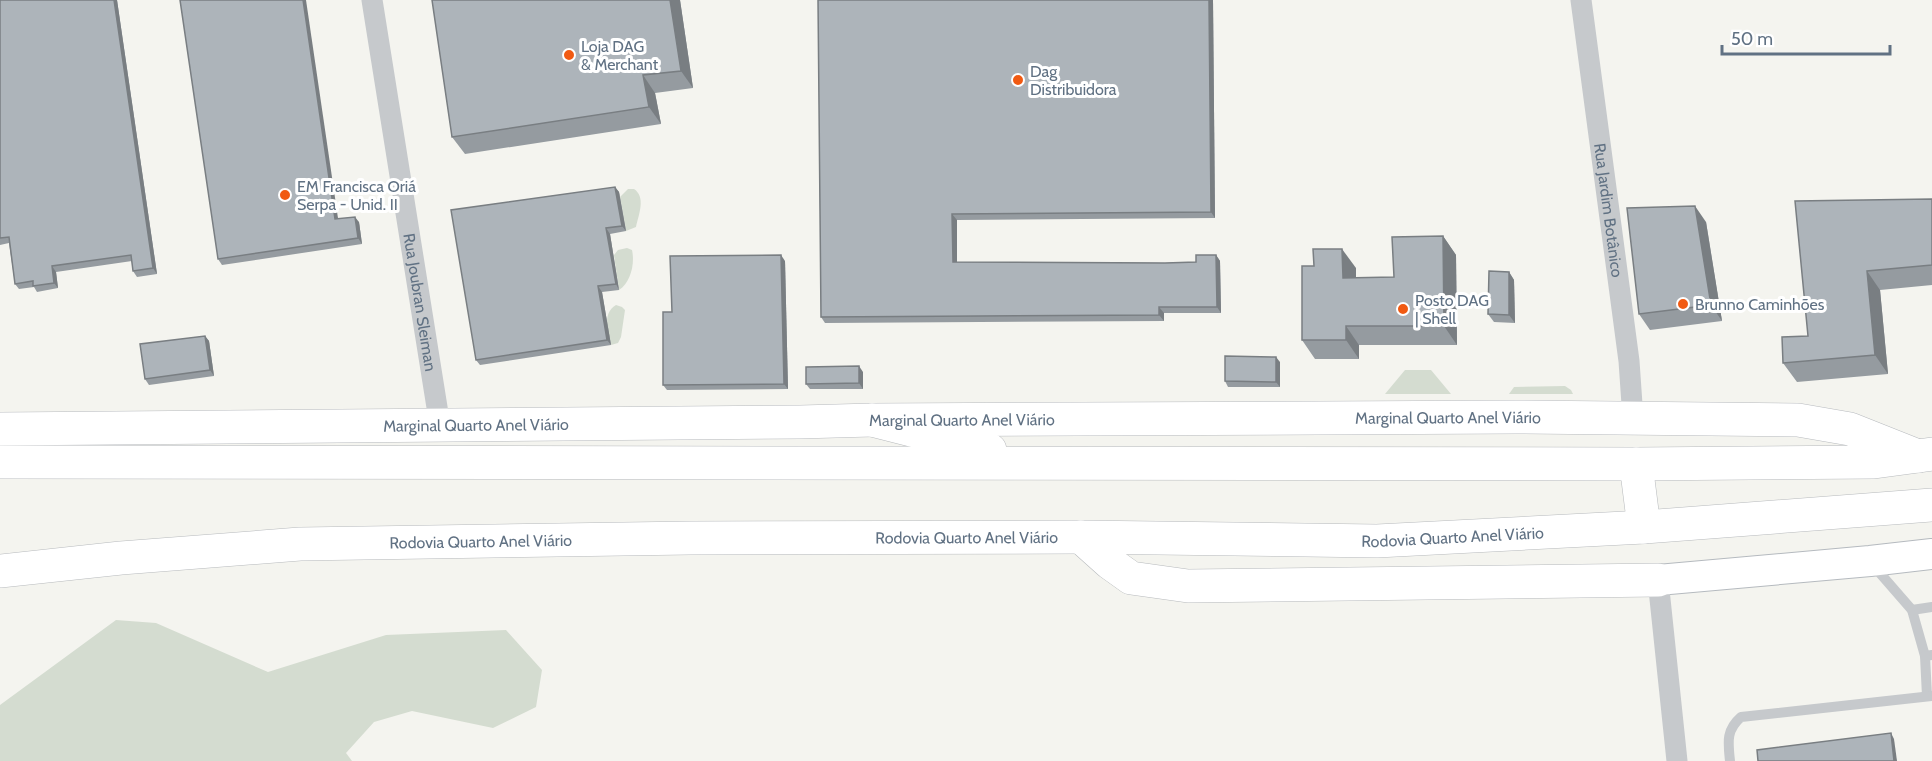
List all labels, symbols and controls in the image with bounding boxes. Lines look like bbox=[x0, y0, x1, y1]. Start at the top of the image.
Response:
scale bar bbox=[1722, 18, 1890, 56]
text: 50 m bbox=[1731, 28, 1773, 50]
place label: Loja DAG & Merchant bbox=[581, 37, 659, 74]
marker: Loja DAG & Merchant bbox=[562, 48, 576, 62]
place label: Dag Distribuidora bbox=[1030, 62, 1117, 99]
marker: Dag Distribuidora bbox=[1011, 73, 1025, 87]
street label: Rua Jardim Botânico bbox=[1591, 142, 1627, 279]
place label: EM Francisca Oriá Serpa - Unid. II bbox=[297, 177, 416, 214]
marker: EM Francisca Oriá Serpa - Unid. II bbox=[278, 188, 292, 202]
street label: Rua Joubran Sleiman bbox=[400, 232, 441, 373]
place label: Posto DAG | Shell bbox=[1415, 291, 1489, 328]
place label: Brunno Caminhões bbox=[1695, 295, 1825, 314]
marker: Brunno Caminhões bbox=[1676, 297, 1690, 311]
marker: Posto DAG | Shell bbox=[1396, 302, 1410, 316]
street label: Marginal Quarto Anel Viário bbox=[1355, 407, 1541, 427]
street label: Marginal Quarto Anel Viário bbox=[869, 410, 1055, 430]
street label: Marginal Quarto Anel Viário bbox=[383, 415, 569, 435]
street label: Rodovia Quarto Anel Viário bbox=[1361, 523, 1544, 551]
street label: Rodovia Quarto Anel Viário bbox=[875, 528, 1058, 547]
street label: Rodovia Quarto Anel Viário bbox=[389, 530, 572, 552]

